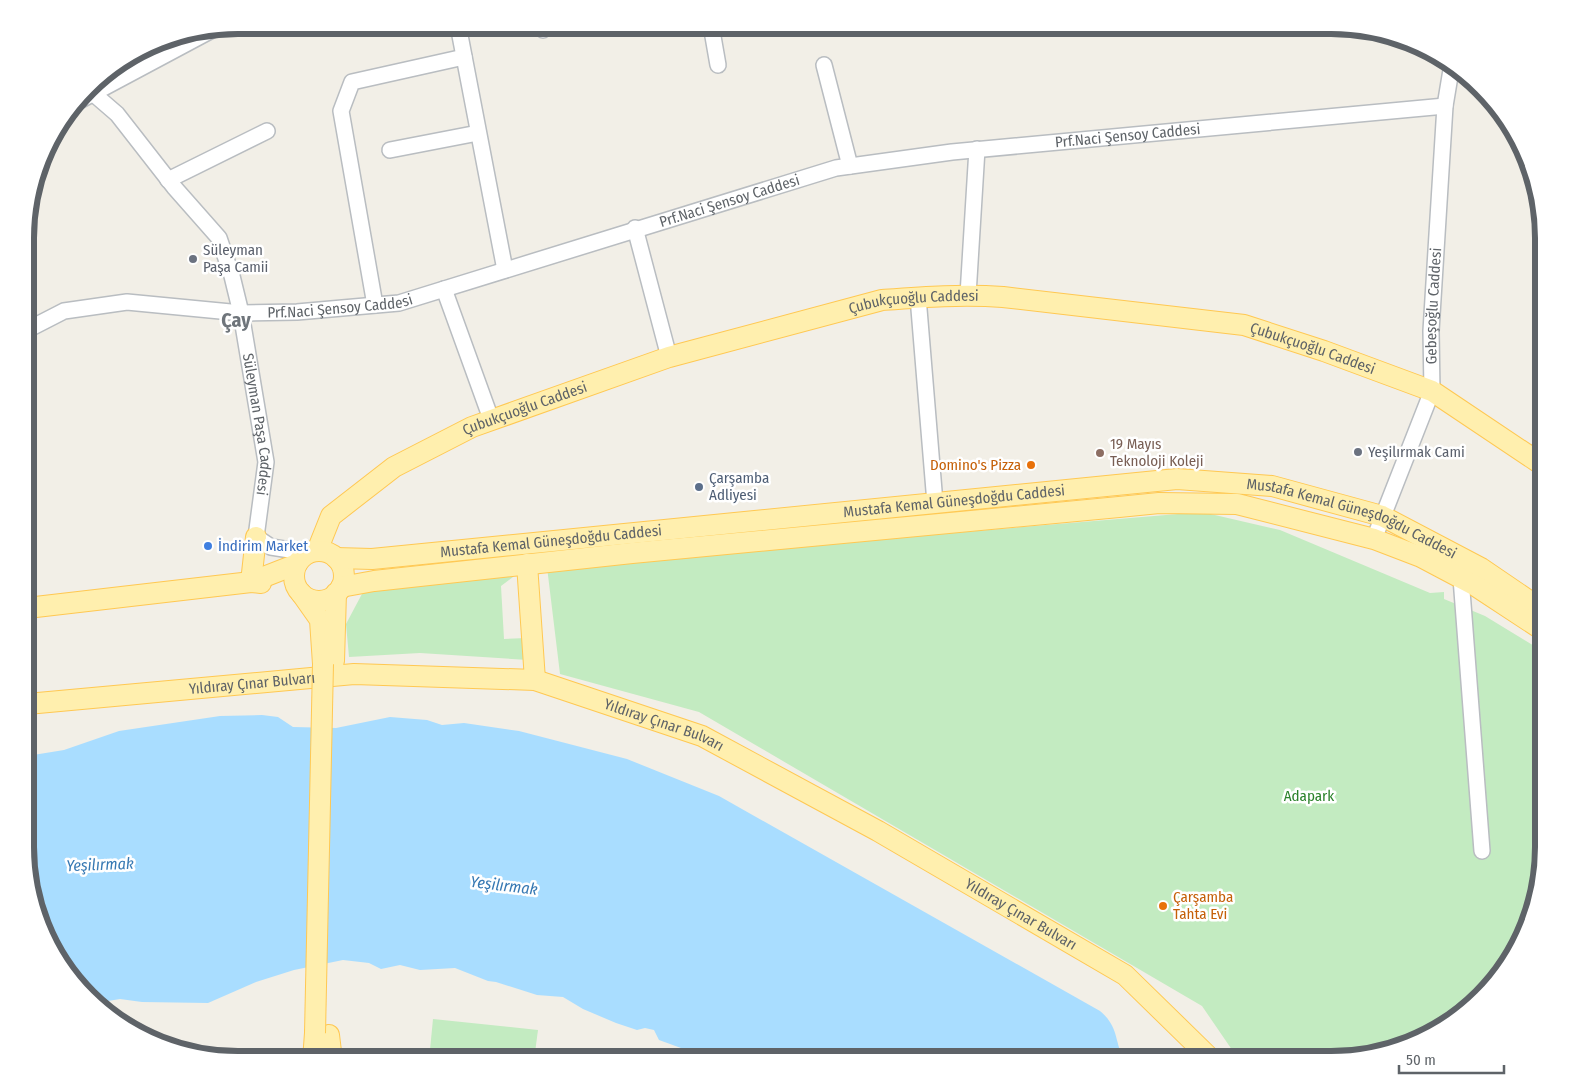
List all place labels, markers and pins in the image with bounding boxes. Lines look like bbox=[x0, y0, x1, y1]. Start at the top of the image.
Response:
place label: Süleyman Paşa Camii bbox=[203, 241, 268, 276]
marker: Süleyman Paşa Camii bbox=[187, 253, 199, 265]
place label: 19 Mayıs Teknoloji Koleji bbox=[1110, 435, 1204, 470]
place label: Yeşilırmak Cami bbox=[1368, 443, 1465, 461]
marker: Yeşilırmak Cami bbox=[1352, 446, 1364, 458]
marker: 19 Mayıs Teknoloji Koleji bbox=[1094, 447, 1106, 459]
place label: Domino's Pizza bbox=[930, 456, 1021, 474]
marker: Domino's Pizza bbox=[1025, 459, 1037, 471]
place label: Çarşamba Adliyesi bbox=[709, 469, 769, 504]
marker: Çarşamba Adliyesi bbox=[693, 481, 705, 493]
place label: İndirim Market bbox=[218, 537, 308, 555]
marker: İndirim Market bbox=[202, 540, 214, 552]
place label: Çarşamba Tahta Evi bbox=[1173, 888, 1233, 923]
marker: Çarşamba Tahta Evi bbox=[1157, 900, 1169, 912]

